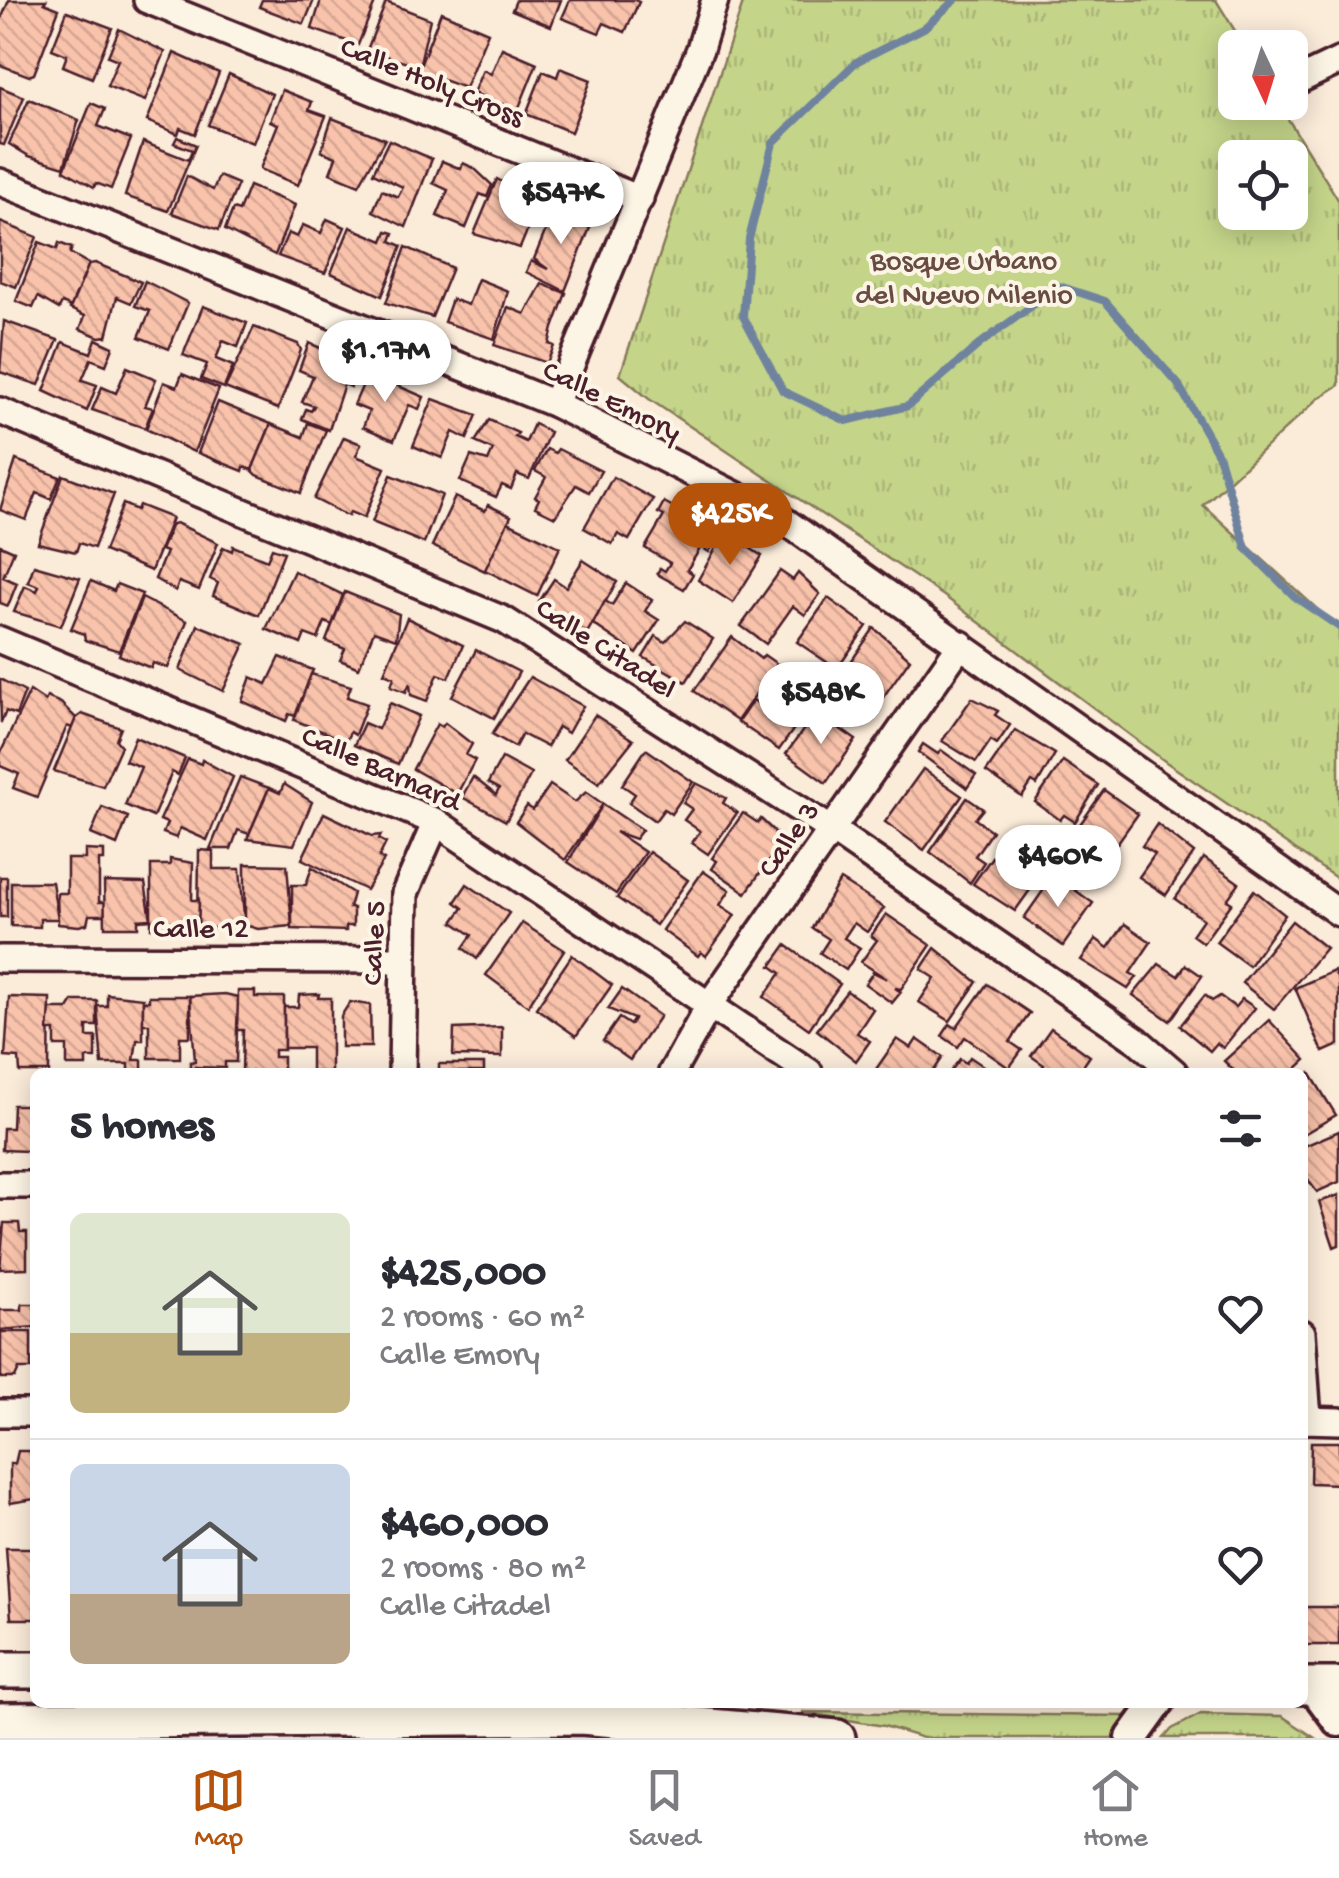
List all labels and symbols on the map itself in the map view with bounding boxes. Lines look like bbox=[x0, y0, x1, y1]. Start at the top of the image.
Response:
north arrow bbox=[1218, 30, 1308, 120]
street label: Calle Holy Cross bbox=[335, 32, 529, 137]
pin: $547K bbox=[491, 162, 631, 247]
park label: Bosque Urbano del Nuevo Milenio bbox=[855, 246, 1073, 315]
pin: $1.17M bbox=[304, 320, 466, 405]
street label: Calle Emory bbox=[536, 355, 686, 452]
pin: $425K bbox=[660, 483, 800, 568]
street label: Calle Citadel bbox=[528, 593, 681, 709]
pin: $548K bbox=[751, 662, 891, 747]
street label: Calle Barnard bbox=[295, 720, 467, 823]
street label: Calle 3 bbox=[752, 796, 829, 885]
pin: $460K bbox=[988, 825, 1128, 910]
street label: Calle 5 bbox=[358, 900, 395, 986]
street label: Calle 12 bbox=[153, 914, 249, 949]

